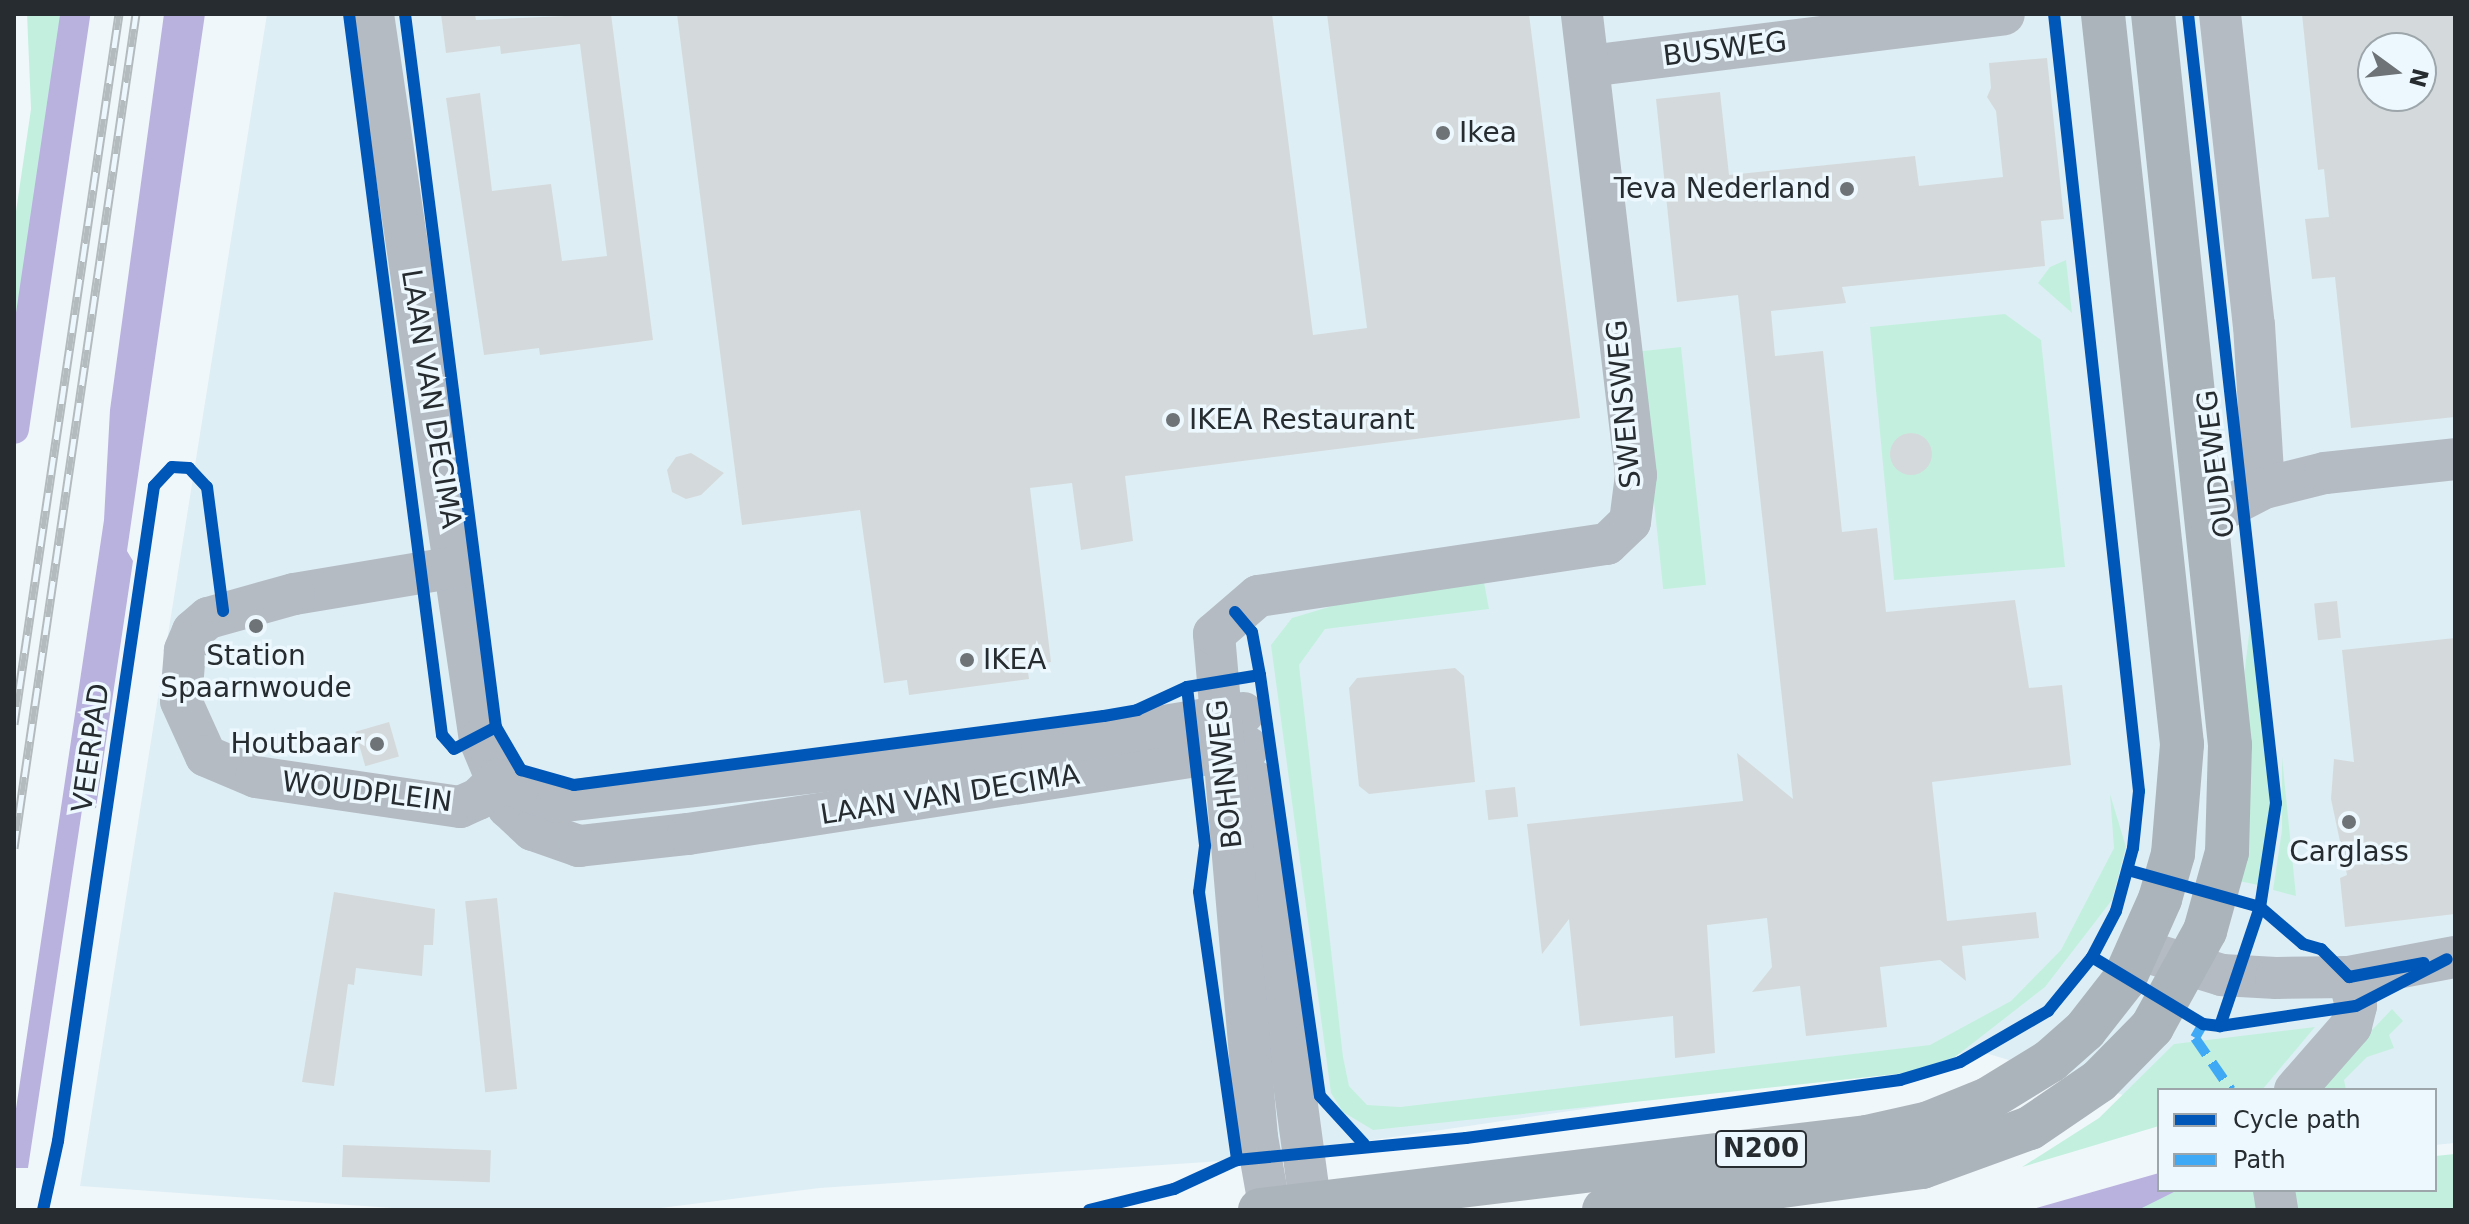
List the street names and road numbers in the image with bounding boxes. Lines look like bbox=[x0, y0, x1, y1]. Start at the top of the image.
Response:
street label: BUSWEG bbox=[1661, 25, 1789, 73]
street label: LAAN VAN DECIMA bbox=[394, 267, 468, 531]
street label: SWENSWEG bbox=[1600, 318, 1648, 490]
street label: OUDEWEG bbox=[2190, 388, 2242, 540]
street label: VEERPAD bbox=[65, 681, 117, 815]
street label: BOHNWEG bbox=[1200, 698, 1250, 850]
street label: LAAN VAN DECIMA bbox=[818, 758, 1082, 832]
street label: WOUDPLEIN bbox=[280, 765, 454, 819]
road number: N200 bbox=[1713, 1127, 1809, 1171]

